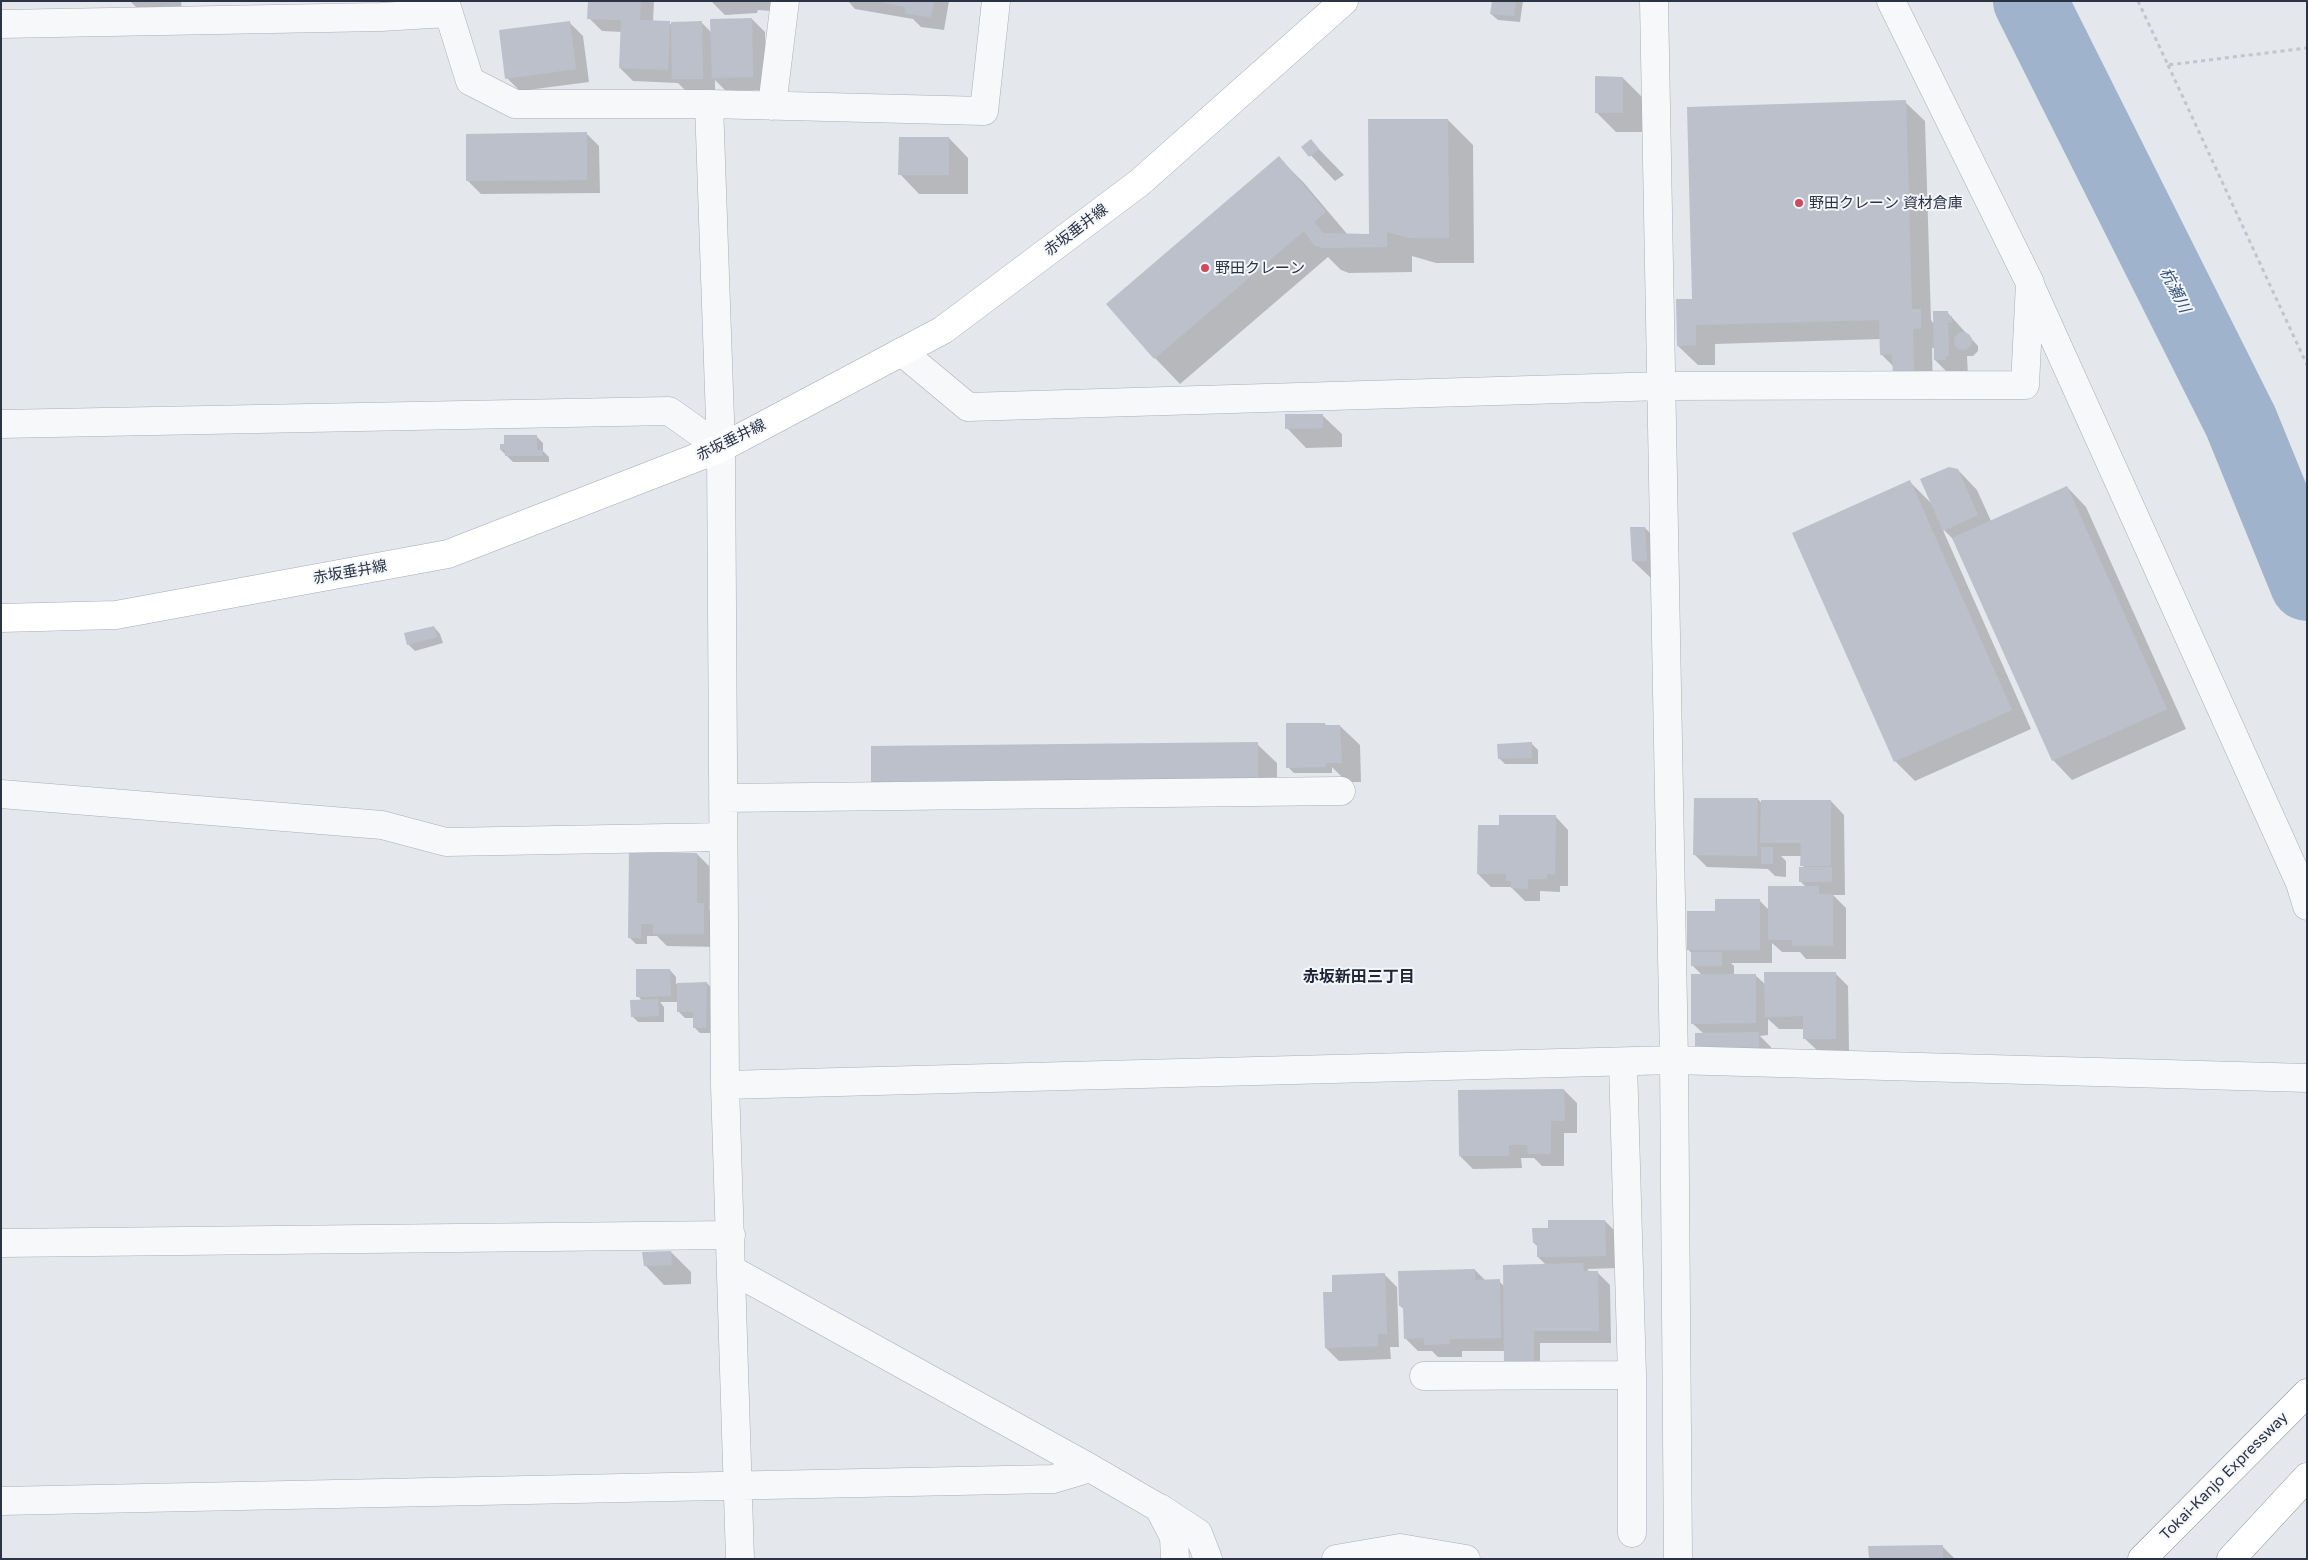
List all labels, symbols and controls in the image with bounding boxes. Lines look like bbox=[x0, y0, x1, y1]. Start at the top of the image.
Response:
place label: 野田クレーン 資材倉庫 bbox=[1809, 194, 1963, 212]
marker: 野田クレーン 資材倉庫 bbox=[1793, 197, 1805, 209]
street label: 赤坂垂井線 bbox=[1041, 200, 1111, 260]
place label: 野田クレーン bbox=[1215, 259, 1305, 277]
marker: 野田クレーン bbox=[1199, 262, 1211, 274]
water label: 杭瀬川 bbox=[2156, 264, 2194, 316]
street label: 赤坂垂井線 bbox=[693, 415, 769, 465]
street label: 赤坂垂井線 bbox=[312, 557, 388, 587]
district label: 赤坂新田三丁目 bbox=[1303, 967, 1415, 987]
street label: Tokai-Kanjo Expressway bbox=[2156, 1408, 2292, 1544]

